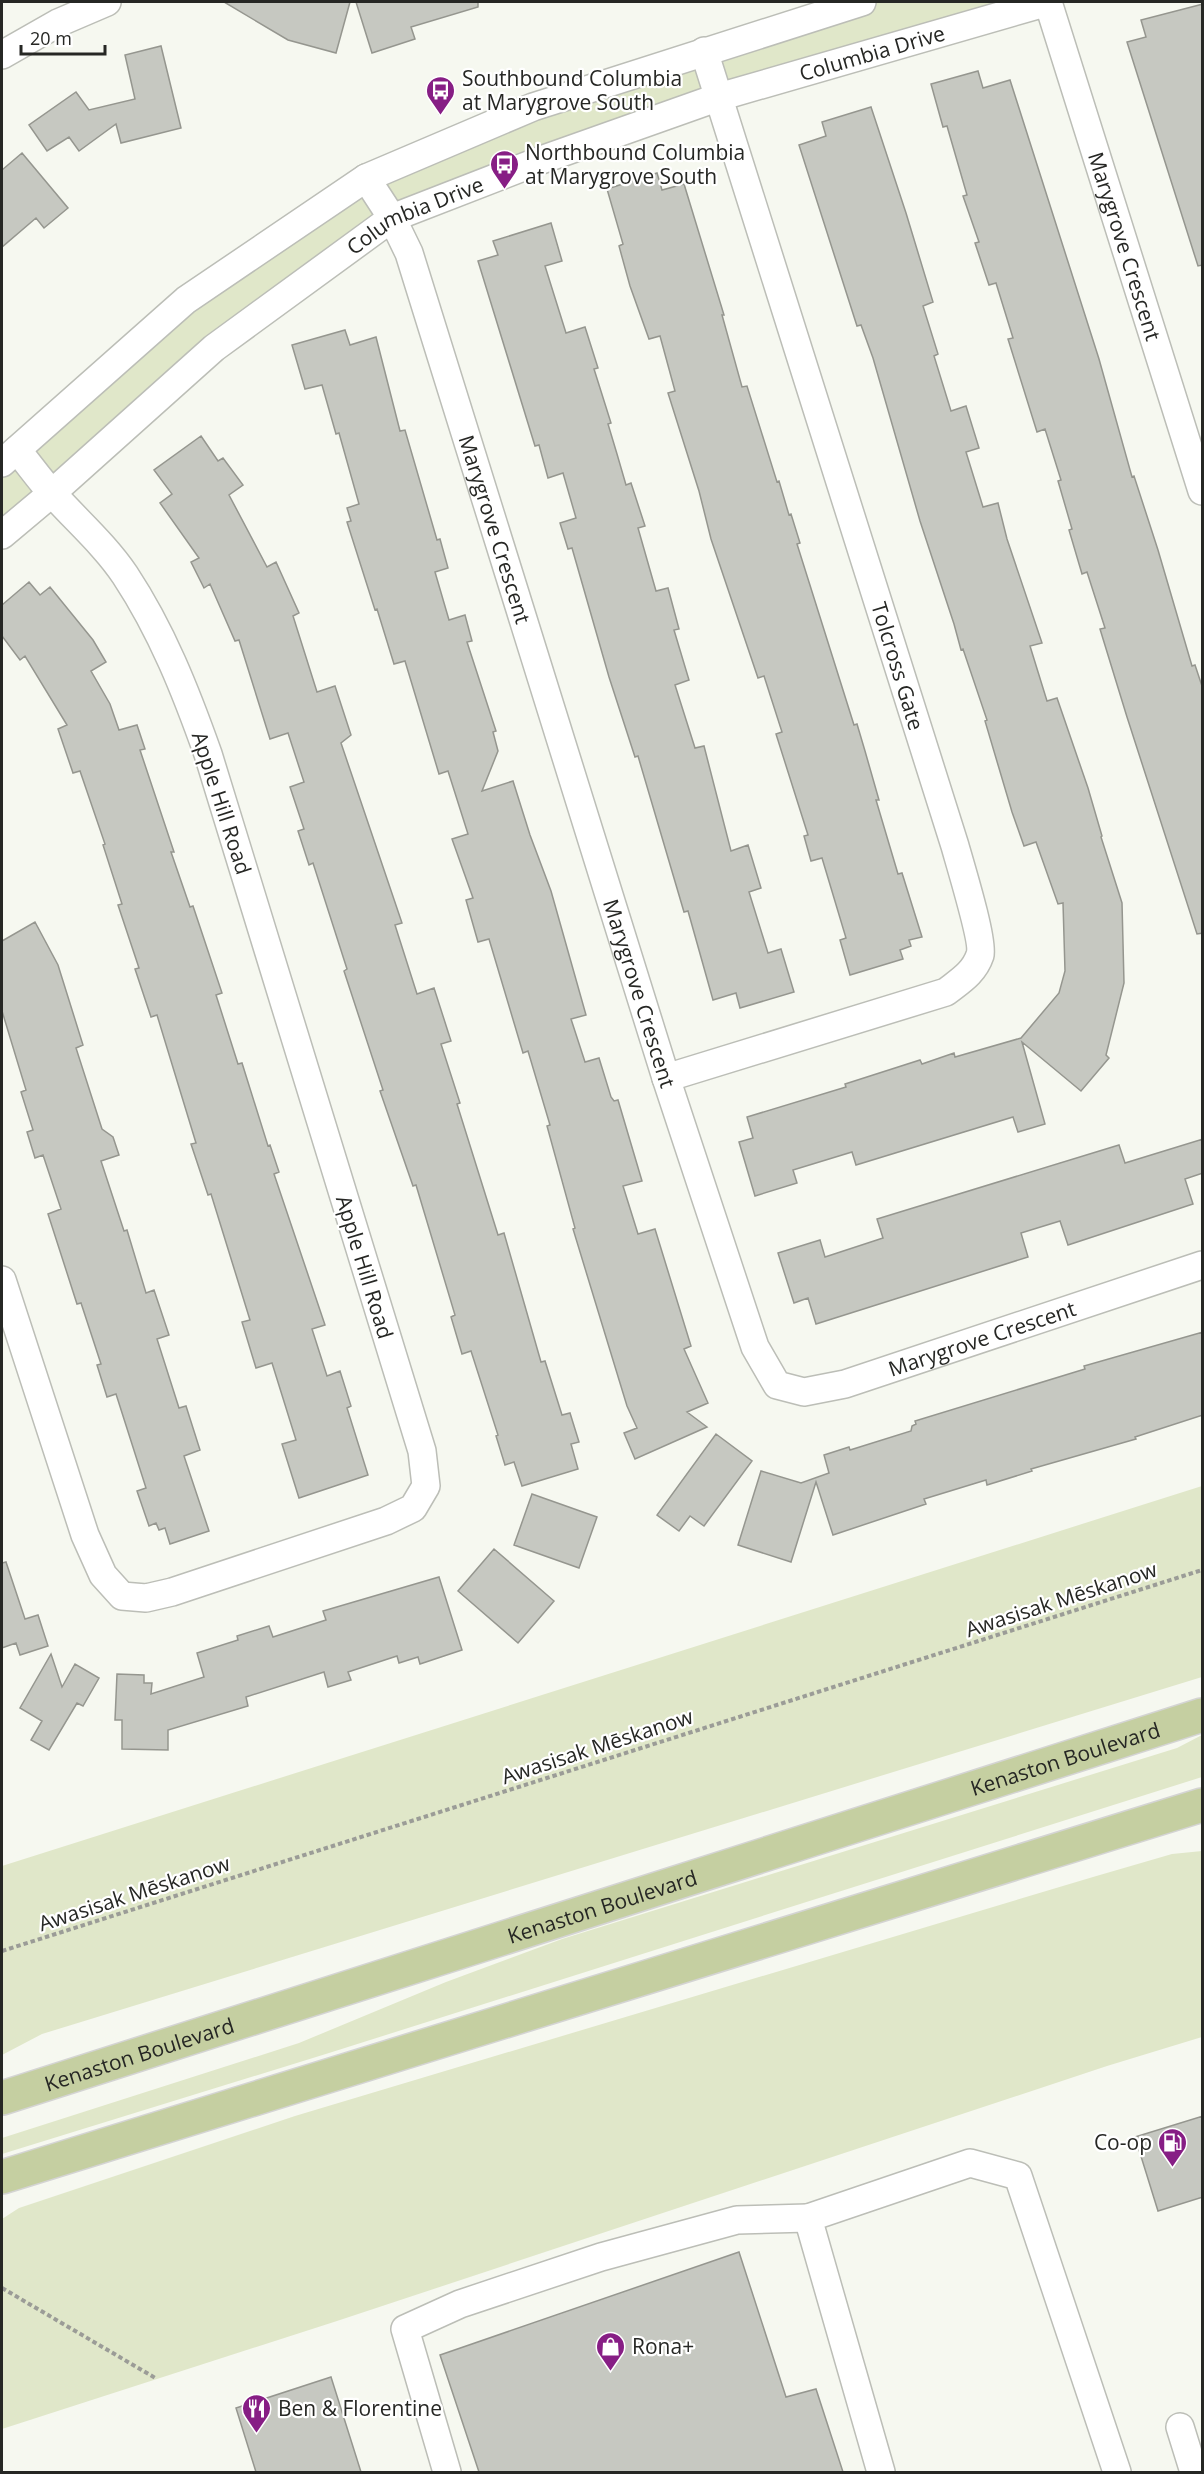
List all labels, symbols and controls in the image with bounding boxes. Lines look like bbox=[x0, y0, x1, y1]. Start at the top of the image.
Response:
scale bar bbox=[21, 18, 105, 56]
street label: Columbia Drive bbox=[796, 19, 948, 87]
text: 20 m bbox=[30, 26, 72, 50]
place label: Southbound Columbia at Marygrove South bbox=[462, 64, 682, 116]
bus stop icon: Southbound Columbia at Marygrove South bbox=[425, 74, 457, 116]
place label: Northbound Columbia at Marygrove South bbox=[525, 138, 745, 190]
bus stop icon: Northbound Columbia at Marygrove South bbox=[488, 148, 520, 190]
street label: Marygrove Crescent bbox=[1082, 149, 1168, 344]
street label: Columbia Drive bbox=[341, 170, 488, 261]
street label: Marygrove Crescent bbox=[453, 432, 538, 627]
street label: Tolcross Gate bbox=[865, 599, 931, 733]
street label: Apple Hill Road bbox=[186, 728, 258, 878]
street label: Marygrove Crescent bbox=[597, 896, 682, 1091]
street label: Apple Hill Road bbox=[330, 1192, 400, 1342]
street label: Marygrove Crescent bbox=[885, 1294, 1079, 1383]
street label: Awasisak Mēskanow bbox=[962, 1555, 1161, 1643]
street label: Awasisak Mēskanow bbox=[498, 1702, 697, 1790]
street label: Kenaston Boulevard bbox=[967, 1715, 1164, 1802]
street label: Awasisak Mēskanow bbox=[35, 1849, 234, 1937]
street label: Kenaston Boulevard bbox=[504, 1863, 701, 1950]
street label: Kenaston Boulevard bbox=[41, 2011, 238, 2098]
fuel station icon: Co-op bbox=[1157, 2126, 1189, 2168]
place label: Co-op bbox=[1094, 2128, 1152, 2156]
shop icon: Rona+ bbox=[595, 2330, 627, 2372]
place label: Rona+ bbox=[632, 2332, 694, 2360]
restaurant icon: Ben & Florentine bbox=[241, 2392, 273, 2434]
place label: Ben & Florentine bbox=[278, 2394, 442, 2422]

